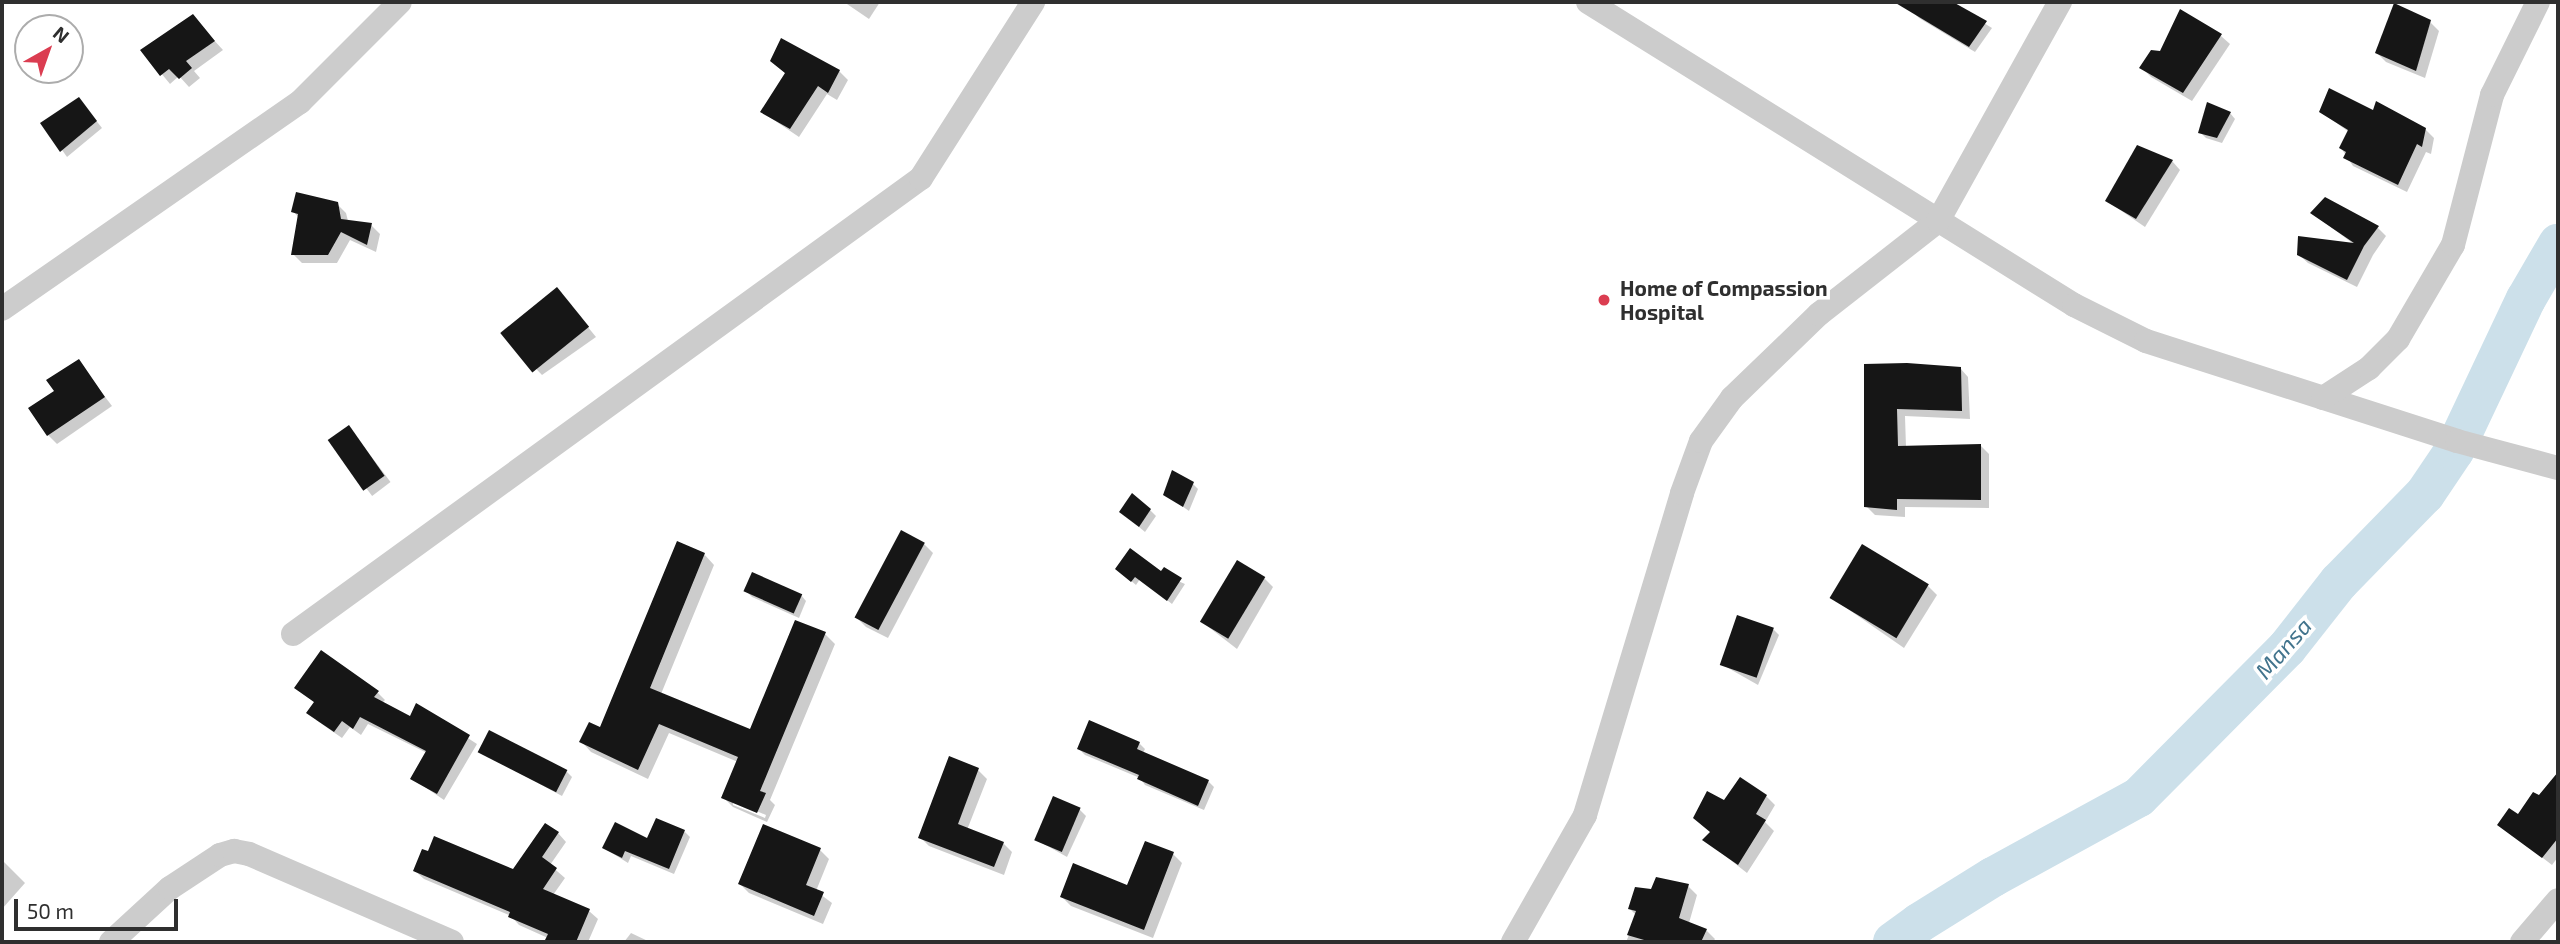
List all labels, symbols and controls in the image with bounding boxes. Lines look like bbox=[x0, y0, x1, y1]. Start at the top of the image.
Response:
north arrow bbox=[14, 14, 84, 84]
text: N bbox=[49, 21, 74, 47]
place label: Home of Compassion Hospital bbox=[1620, 275, 1828, 325]
marker: Home of Compassion Hospital bbox=[1594, 290, 1614, 310]
water label: Mansa bbox=[2249, 612, 2317, 684]
scale bar bbox=[18, 884, 182, 928]
text: 50 m bbox=[27, 898, 74, 923]

